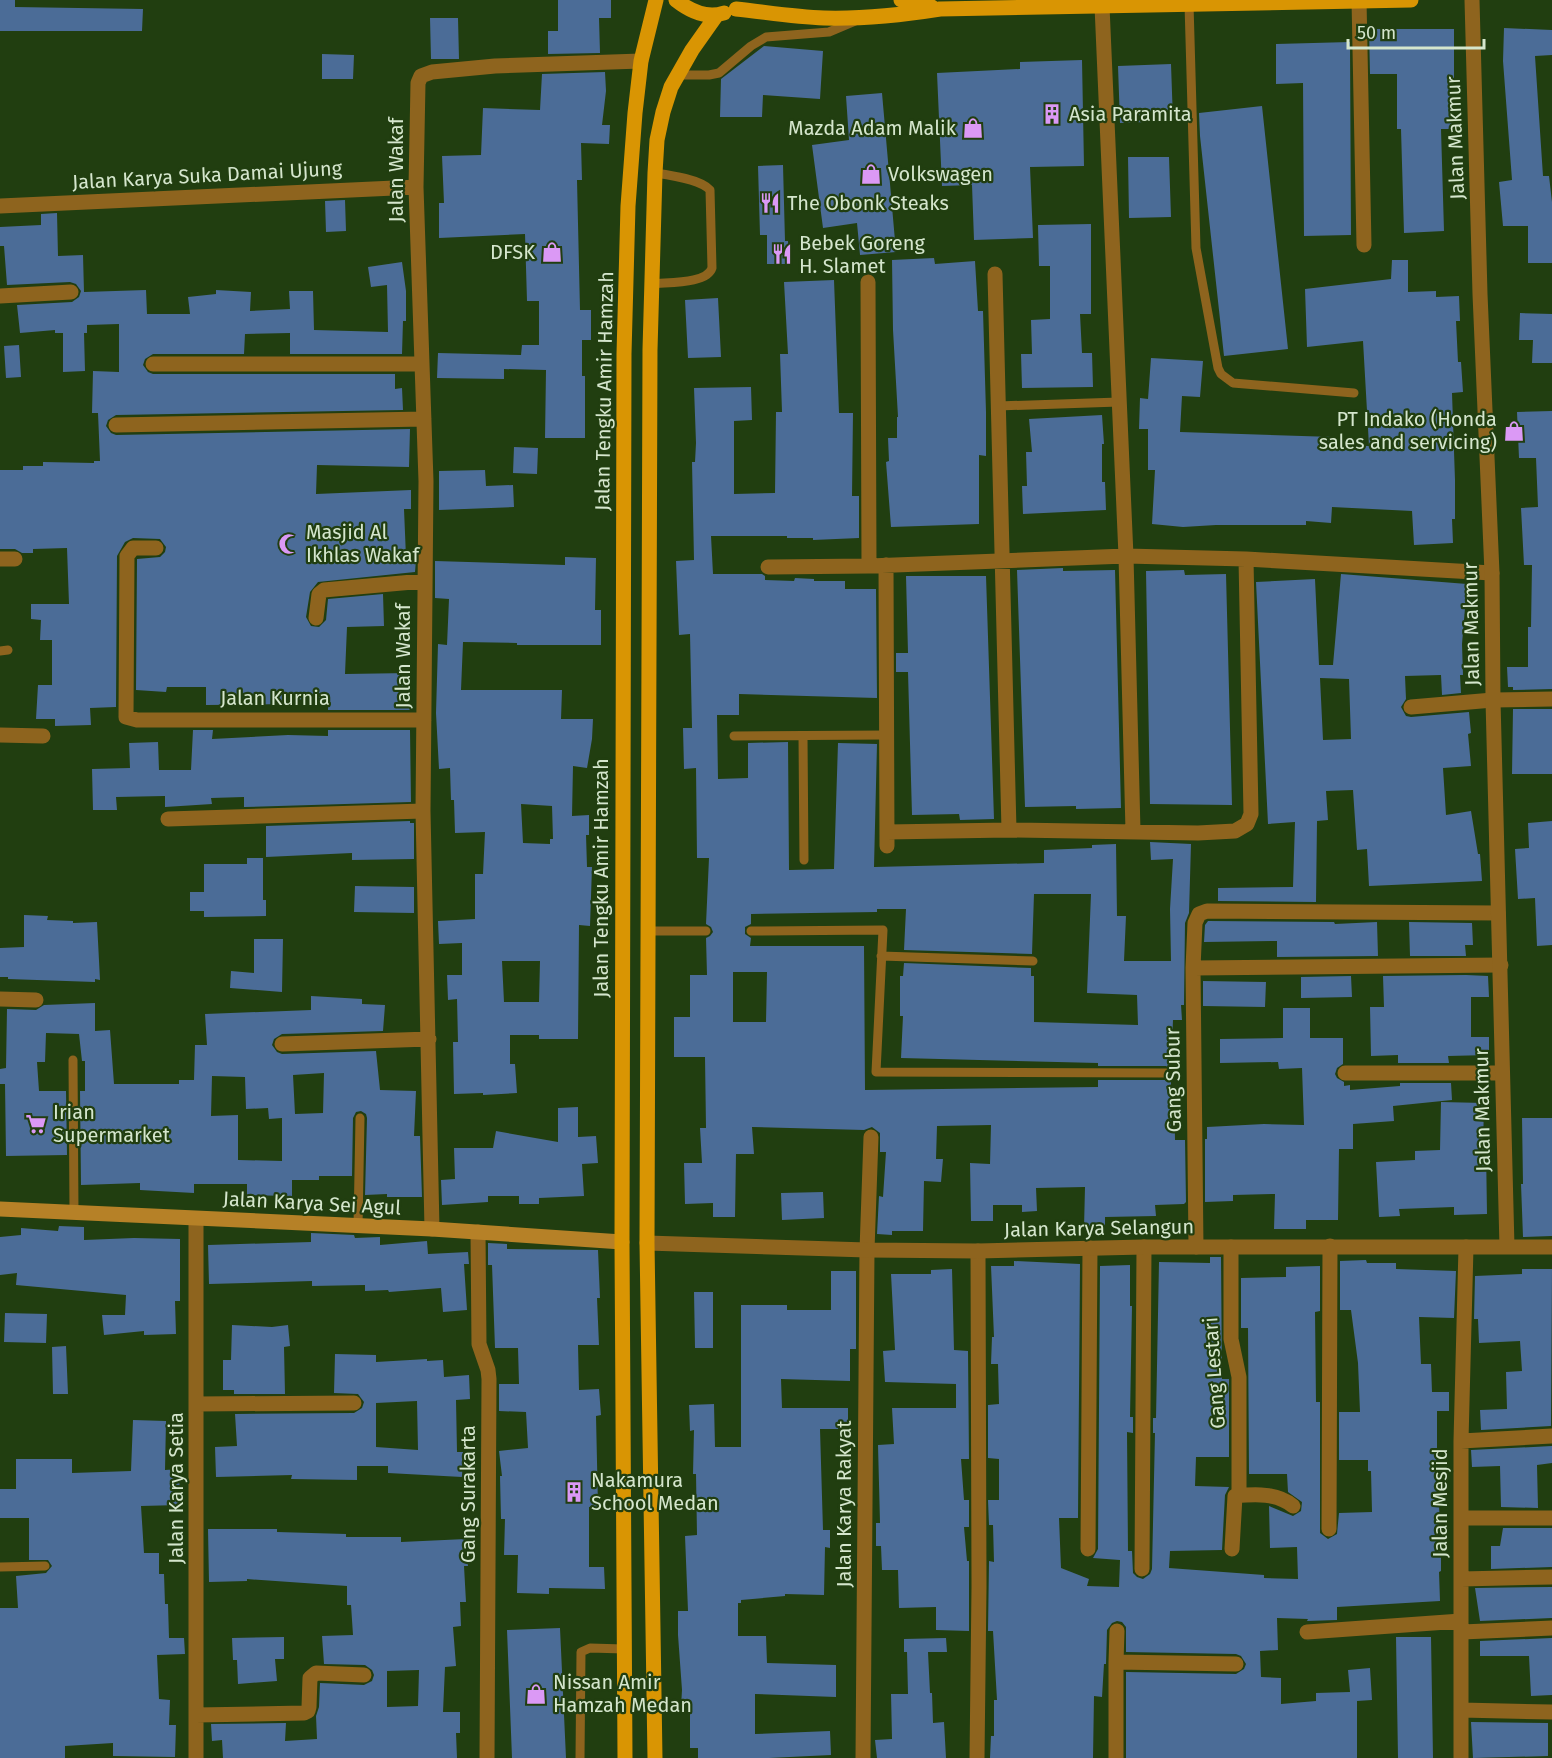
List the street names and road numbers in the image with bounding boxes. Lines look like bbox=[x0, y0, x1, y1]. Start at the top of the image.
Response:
street label: Jalan Makmur bbox=[1441, 76, 1469, 200]
street label: Jalan Wakaf bbox=[384, 116, 408, 222]
street label: Jalan Karya Suka Damai Ujung bbox=[71, 156, 343, 194]
street label: Jalan Tengku Amir Hamzah bbox=[590, 271, 618, 511]
street label: Jalan Makmur bbox=[1458, 562, 1484, 686]
street label: Jalan Wakaf bbox=[391, 602, 415, 708]
street label: Jalan Kurnia bbox=[220, 686, 330, 710]
street label: Jalan Tengku Amir Hamzah bbox=[589, 758, 613, 998]
street label: Gang Subur bbox=[1160, 1027, 1186, 1133]
street label: Jalan Makmur bbox=[1469, 1048, 1495, 1172]
street label: Jalan Karya Sei Agul bbox=[222, 1186, 402, 1220]
street label: Jalan Karya Selangun bbox=[1004, 1214, 1194, 1242]
street label: Gang Lestari bbox=[1198, 1316, 1230, 1430]
street label: Jalan Karya Setia bbox=[164, 1412, 188, 1564]
street label: Jalan Karya Rakyat bbox=[832, 1420, 856, 1588]
street label: Gang Surakarta bbox=[456, 1425, 480, 1563]
street label: Jalan Mesjid bbox=[1428, 1448, 1452, 1558]

